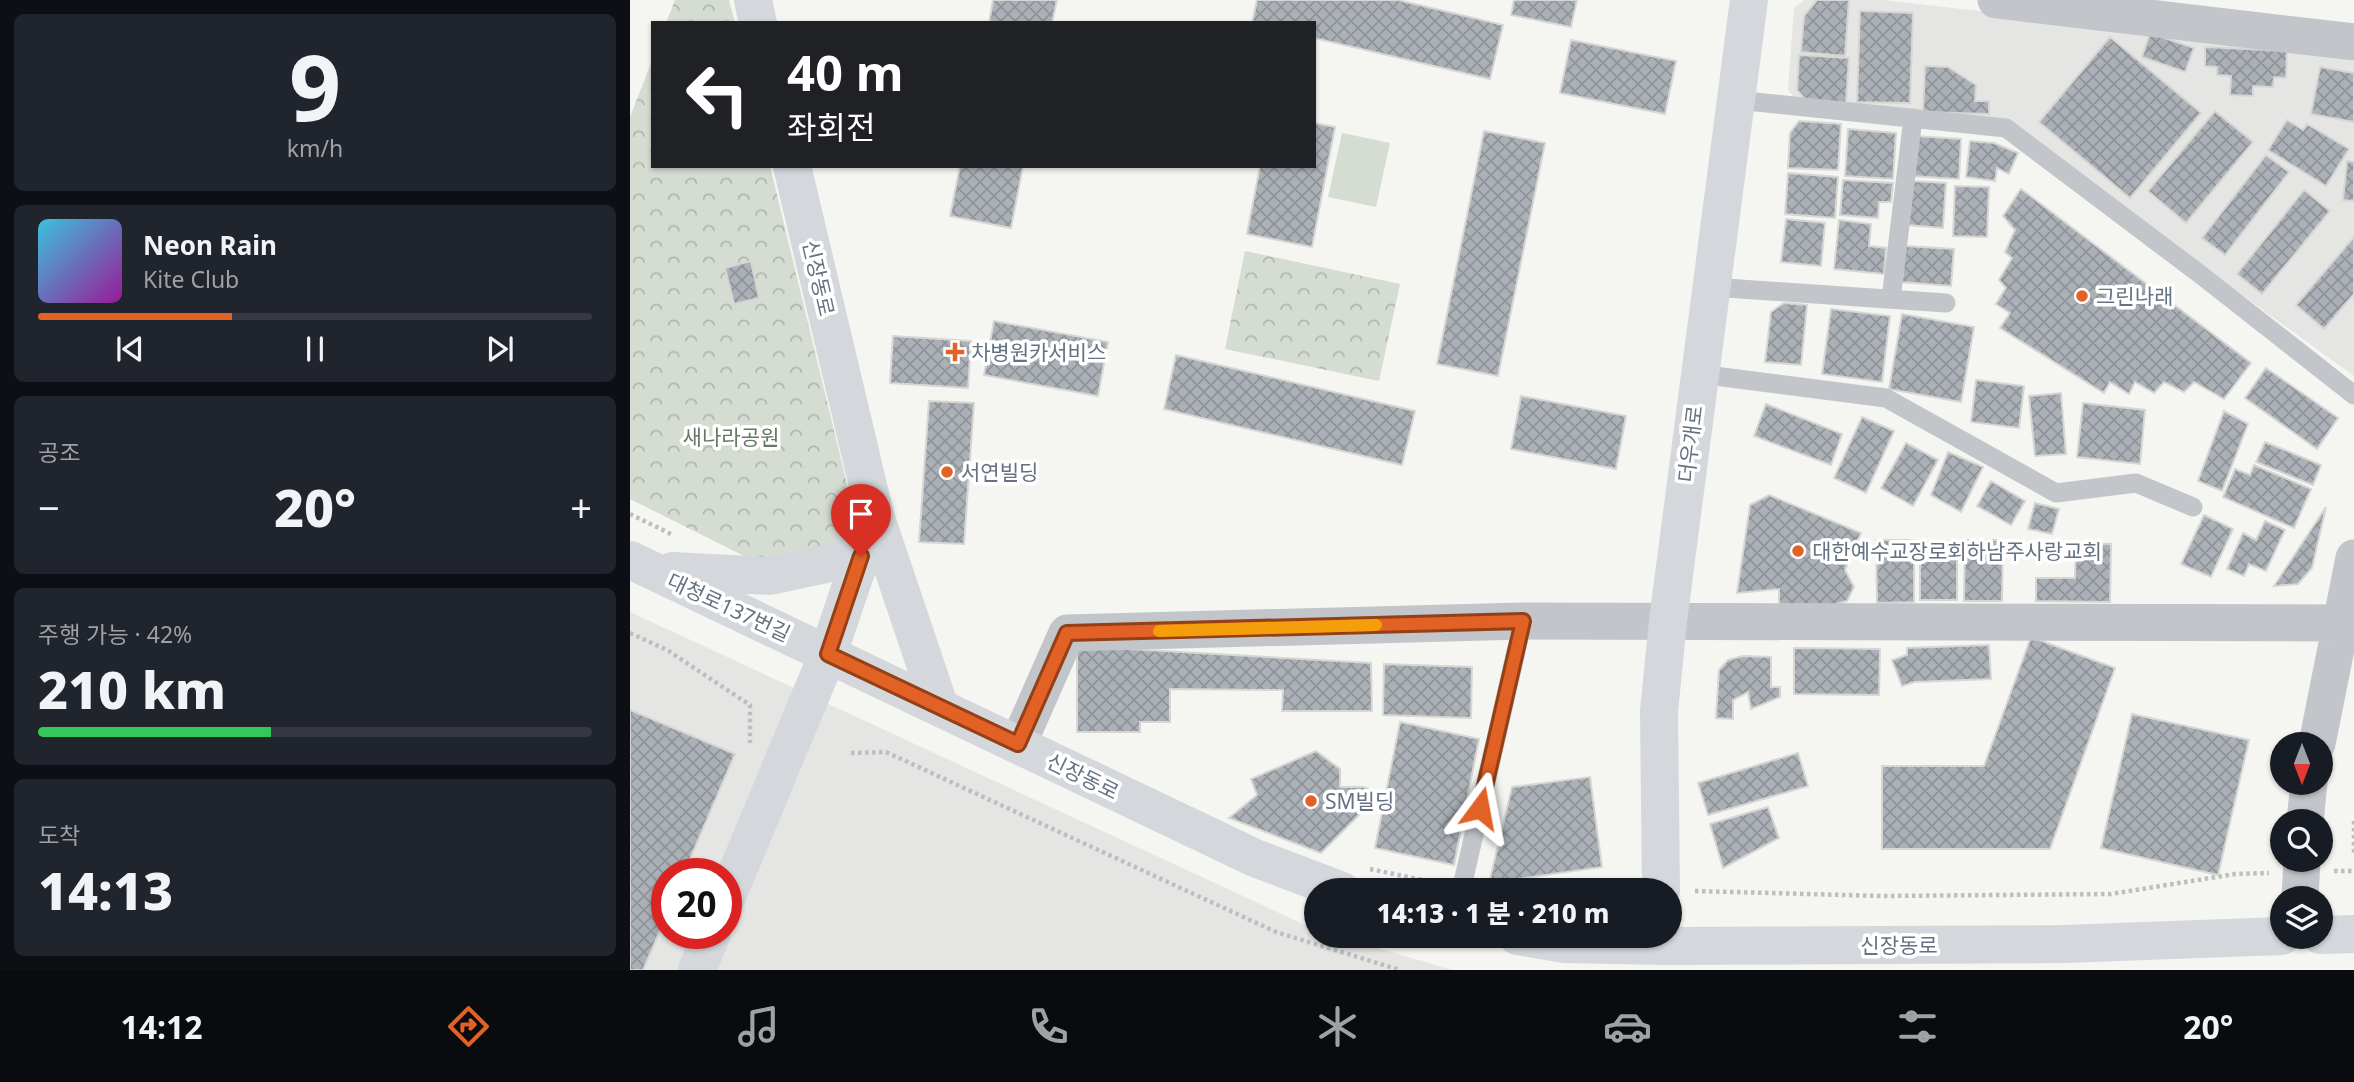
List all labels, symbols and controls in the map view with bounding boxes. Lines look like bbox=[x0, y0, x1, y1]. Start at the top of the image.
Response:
text: 9 bbox=[289, 24, 341, 148]
text: 40 m bbox=[787, 39, 904, 105]
icon: left bbox=[672, 49, 763, 140]
text: 좌회전 bbox=[787, 105, 875, 148]
text: km/h bbox=[287, 132, 343, 164]
text: Neon Rain bbox=[143, 227, 277, 263]
street label: 신장동로 bbox=[797, 237, 841, 319]
text: Kite Club bbox=[143, 263, 239, 295]
place label: 그린나래 bbox=[2096, 282, 2173, 310]
marker: 그린나래 bbox=[2074, 288, 2090, 304]
icon: previous bbox=[111, 330, 149, 368]
icon: pause bbox=[296, 330, 334, 368]
icon: next bbox=[481, 330, 519, 368]
place label: 차병원카서비스 bbox=[971, 338, 1106, 366]
marker: 차병원카서비스 bbox=[945, 342, 965, 362]
street label: 더우개로 bbox=[1671, 404, 1709, 484]
park label: 새나라공원 bbox=[683, 423, 779, 451]
text: 공조 bbox=[38, 436, 80, 468]
place label: 서연빌딩 bbox=[961, 458, 1038, 486]
marker: 서연빌딩 bbox=[939, 464, 955, 480]
text: 20° bbox=[274, 471, 356, 542]
text: − bbox=[38, 481, 60, 533]
text: + bbox=[570, 481, 592, 533]
pin bbox=[831, 484, 891, 556]
icon: arrive bbox=[842, 495, 880, 533]
place label: 대한예수교장로회하남주사랑교회 bbox=[1812, 537, 2102, 565]
marker: 대한예수교장로회하남주사랑교회 bbox=[1790, 543, 1806, 559]
street label: 대청로137번길 bbox=[663, 566, 795, 648]
text: 주행 가능 · 42% bbox=[38, 618, 192, 650]
text: 210 km bbox=[38, 653, 226, 724]
north arrow bbox=[2270, 732, 2333, 794]
map controls bbox=[2270, 732, 2333, 949]
street label: 신장동로 bbox=[1042, 746, 1124, 806]
position arrow bbox=[1443, 771, 1517, 845]
place label: SM빌딩 bbox=[1325, 787, 1394, 815]
marker: SM빌딩 bbox=[1303, 793, 1319, 809]
button: search bbox=[2270, 809, 2333, 872]
text: 도착 bbox=[38, 819, 80, 851]
text: 14:13 bbox=[38, 854, 173, 925]
speed limit sign: 20 bbox=[651, 858, 742, 949]
button: layers bbox=[2270, 886, 2333, 949]
text: 14:13 · 1 분 · 210 m bbox=[1377, 895, 1609, 931]
street label: 신장동로 bbox=[1860, 931, 1938, 959]
icon: directions bbox=[444, 1002, 493, 1051]
icon: music bbox=[734, 1002, 783, 1051]
icon: phone bbox=[1024, 1002, 1073, 1051]
icon: climate bbox=[1313, 1002, 1362, 1051]
icon: car bbox=[1603, 1002, 1652, 1051]
icon: filters bbox=[1893, 1002, 1942, 1051]
text: 14:12 bbox=[120, 1005, 203, 1048]
text: 20° bbox=[2183, 1005, 2233, 1048]

